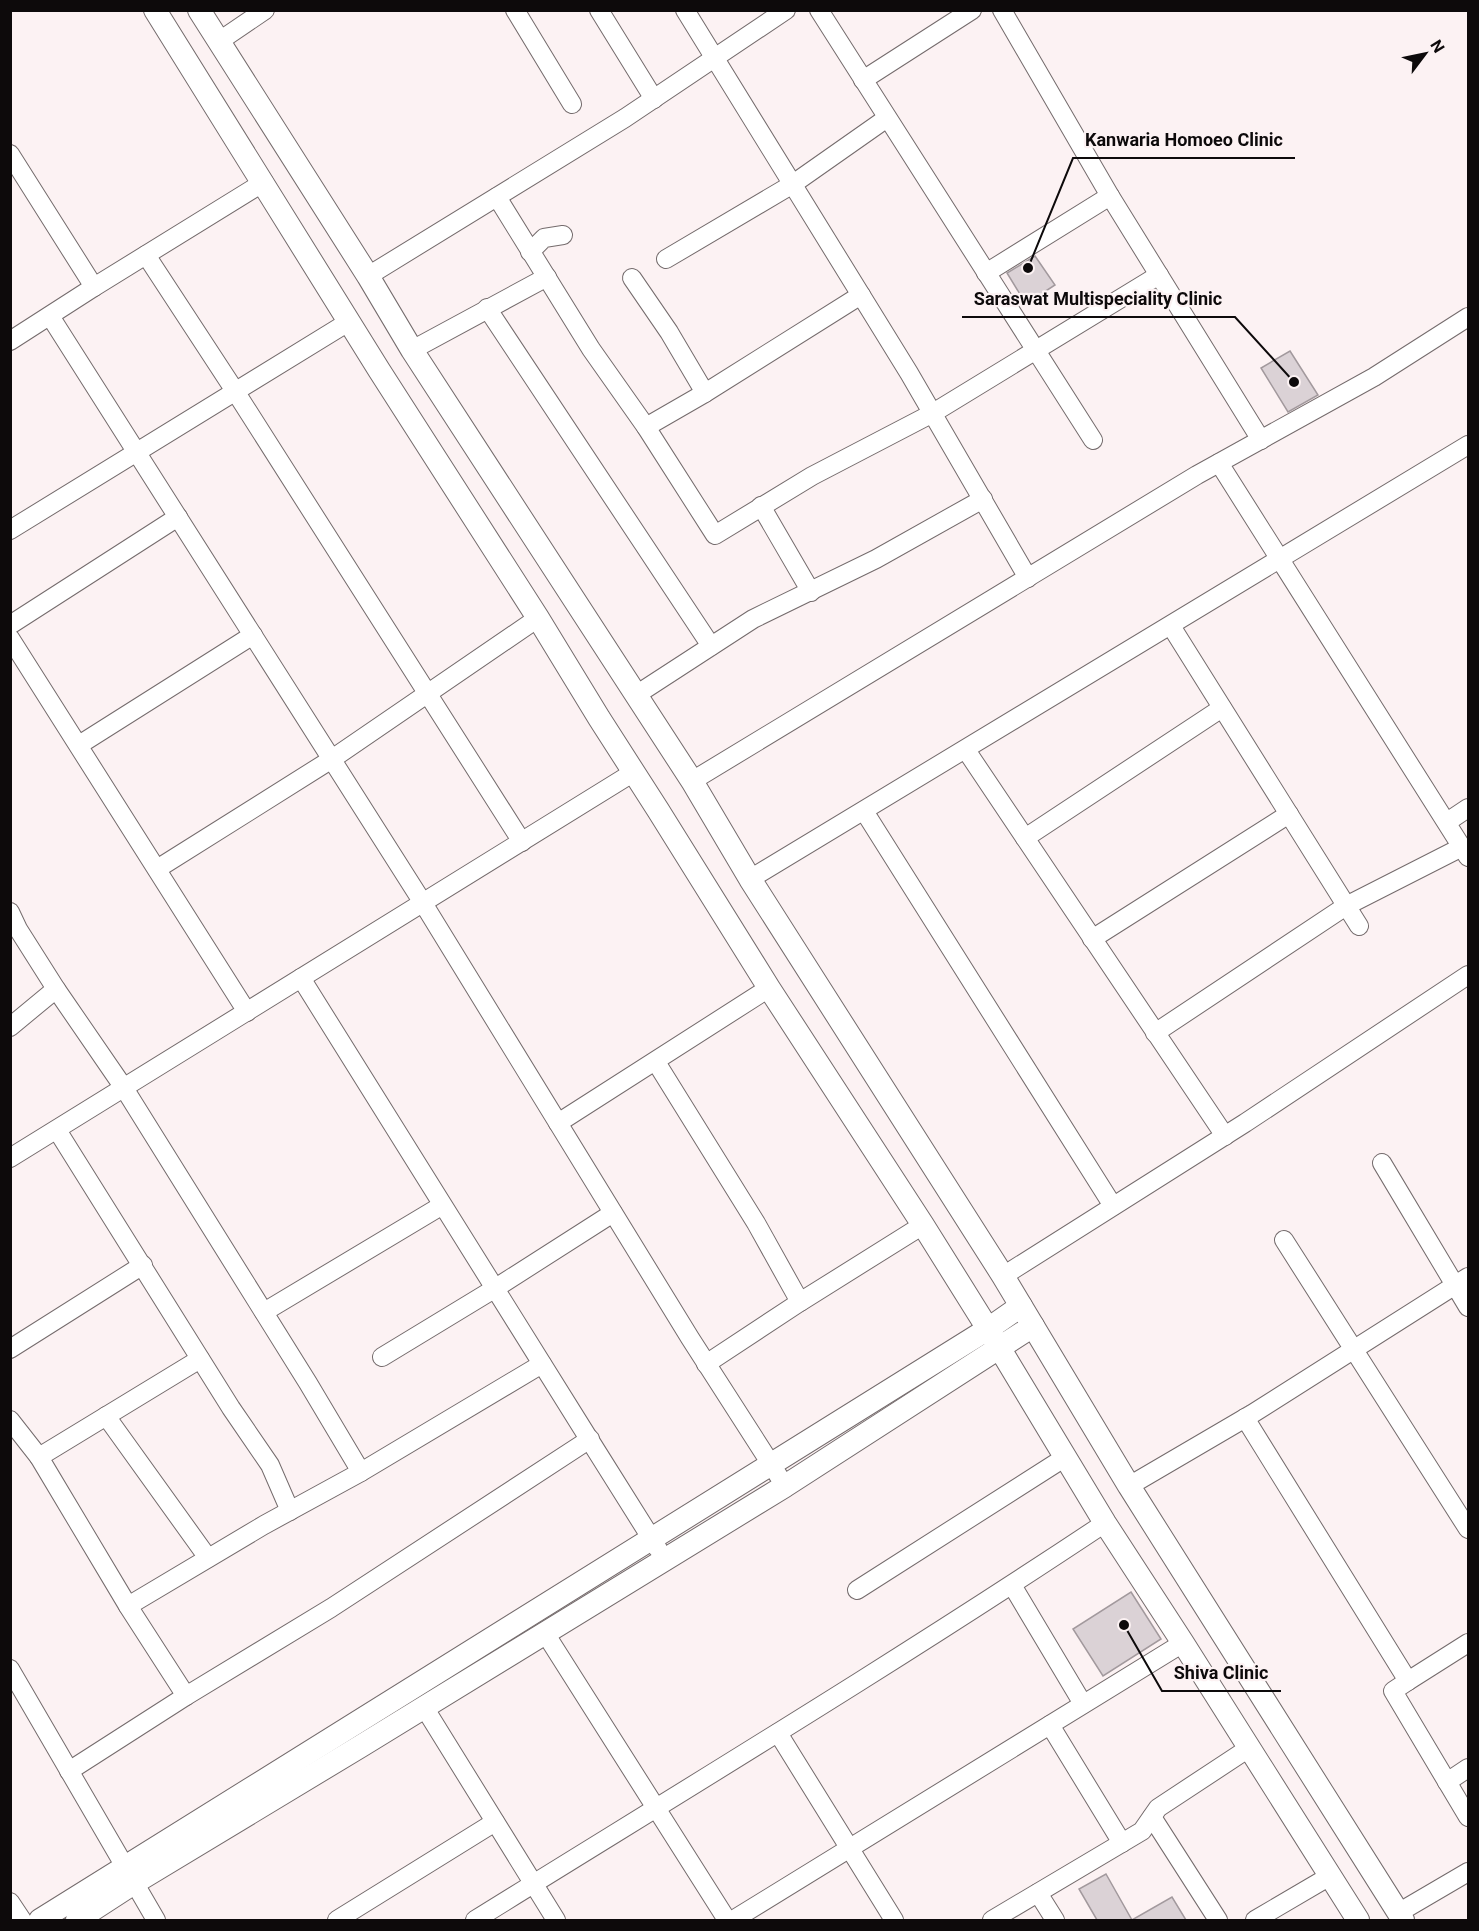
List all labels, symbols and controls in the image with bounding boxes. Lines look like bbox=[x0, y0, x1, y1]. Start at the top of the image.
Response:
north arrow bbox=[1395, 24, 1455, 84]
text: N bbox=[1426, 36, 1448, 56]
callout: Kanwaria Homoeo Clinic bbox=[1073, 122, 1295, 158]
text: Kanwaria Homoeo Clinic bbox=[1085, 129, 1283, 150]
callout: Saraswat Multispeciality Clinic bbox=[962, 281, 1235, 317]
text: Saraswat Multispeciality Clinic bbox=[974, 288, 1222, 309]
callout: Shiva Clinic bbox=[1162, 1655, 1281, 1691]
text: Shiva Clinic bbox=[1174, 1662, 1268, 1683]

